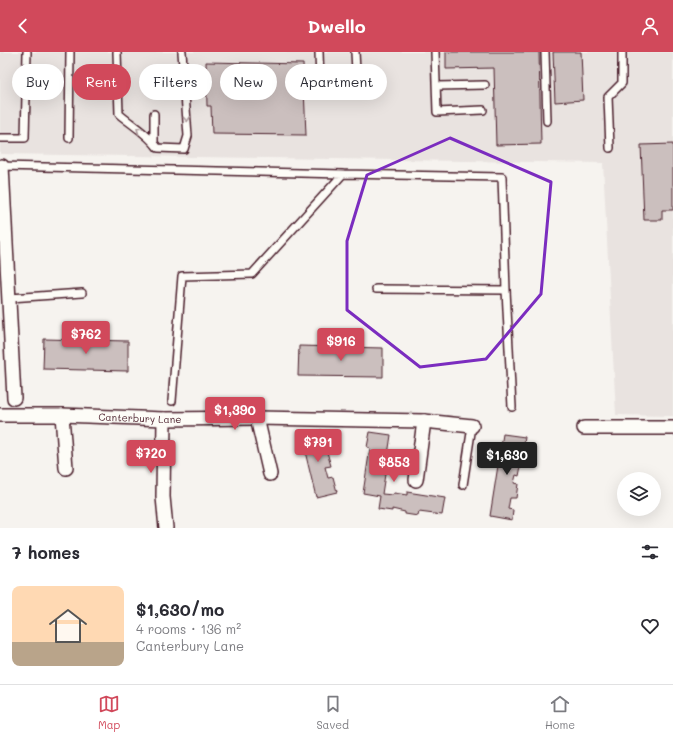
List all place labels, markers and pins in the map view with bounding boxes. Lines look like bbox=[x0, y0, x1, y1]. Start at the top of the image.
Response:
pin: $762 bbox=[62, 321, 110, 355]
pin: $916 bbox=[317, 328, 365, 362]
pin: $1,390 bbox=[202, 397, 268, 431]
pin: $791 bbox=[294, 429, 342, 463]
pin: $720 bbox=[127, 440, 175, 474]
pin: $1,630 bbox=[474, 442, 540, 476]
pin: $853 bbox=[370, 449, 418, 483]

